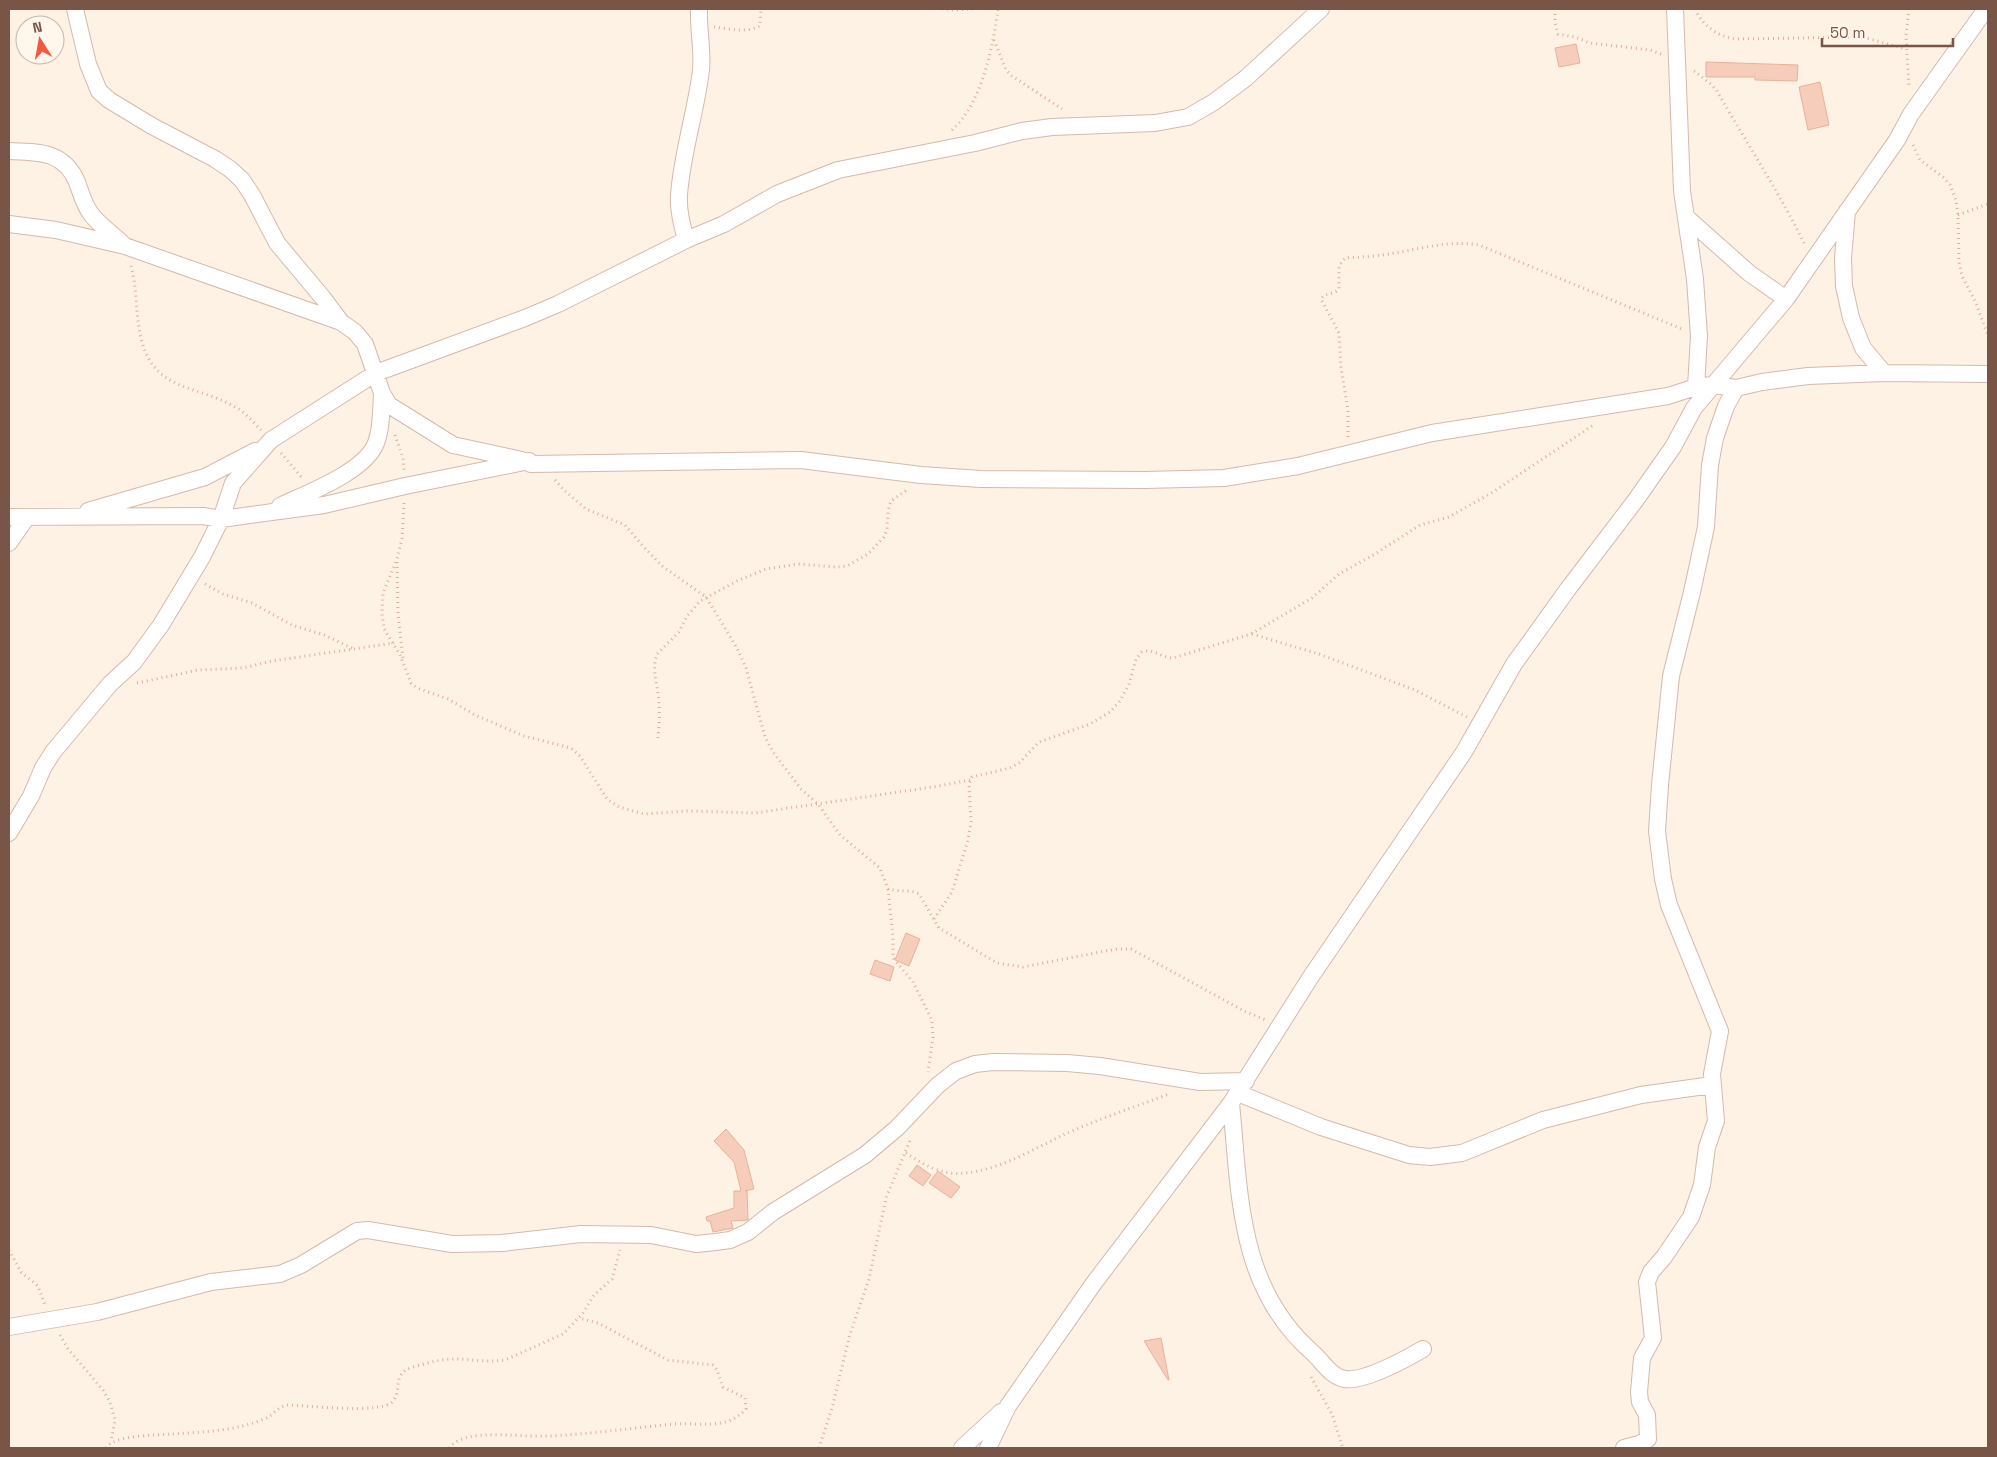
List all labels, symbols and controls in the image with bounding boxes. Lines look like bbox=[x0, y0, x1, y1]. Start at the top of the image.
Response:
north arrow bbox=[15, 15, 65, 65]
scale bar bbox=[1822, 15, 1953, 47]
text: N bbox=[31, 18, 44, 37]
text: 50 m bbox=[1830, 23, 1865, 42]

